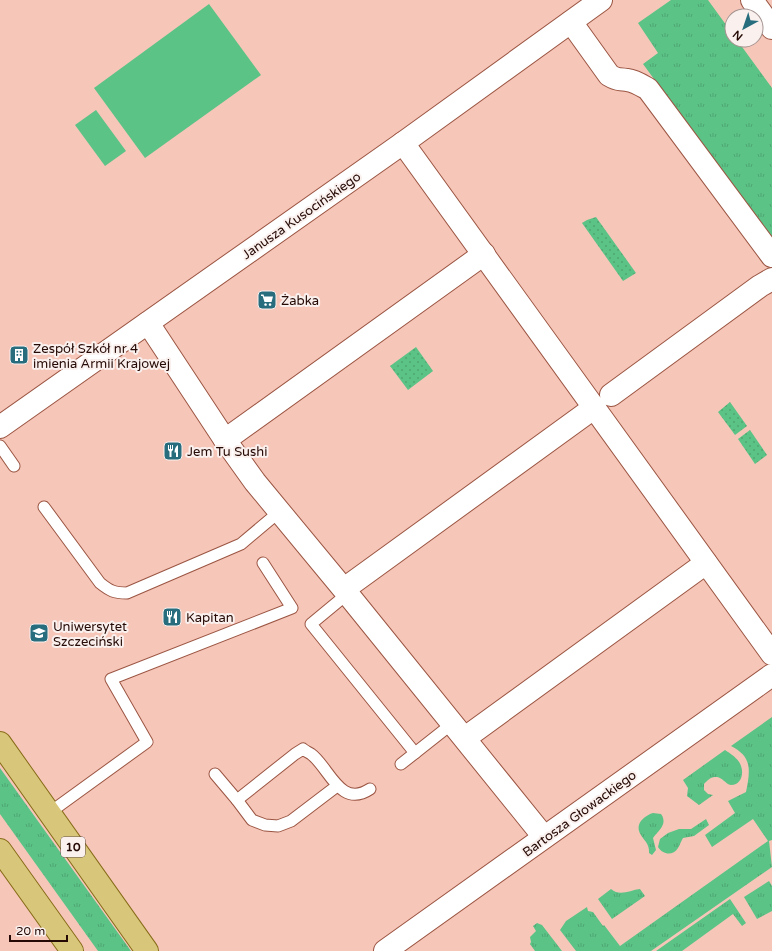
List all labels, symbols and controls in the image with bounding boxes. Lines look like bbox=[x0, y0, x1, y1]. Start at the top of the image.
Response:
north arrow bbox=[724, 8, 764, 48]
text: N bbox=[730, 27, 745, 43]
street label: Janusza Kusocińskiego bbox=[239, 169, 364, 263]
supermarket icon: Żabka bbox=[256, 289, 278, 311]
place label: Żabka bbox=[281, 293, 319, 309]
place label: Zespół Szkół nr 4 imienia Armii Krajowej bbox=[33, 341, 170, 372]
building icon: Zespół Szkół nr 4 imienia Armii Krajowej bbox=[8, 344, 30, 366]
restaurant icon: Jem Tu Sushi bbox=[162, 440, 184, 462]
place label: Jem Tu Sushi bbox=[187, 444, 267, 460]
restaurant icon: Kapitan bbox=[161, 606, 183, 628]
place label: Kapitan bbox=[186, 610, 234, 626]
place label: Uniwersytet Szczeciński bbox=[53, 619, 127, 650]
school or university icon: Uniwersytet Szczeciński bbox=[28, 622, 50, 644]
street label: Bartosza Głowackiego bbox=[520, 767, 640, 860]
road number: 10 bbox=[61, 837, 85, 857]
scale bar bbox=[10, 917, 67, 943]
text: 20 m bbox=[16, 924, 45, 938]

